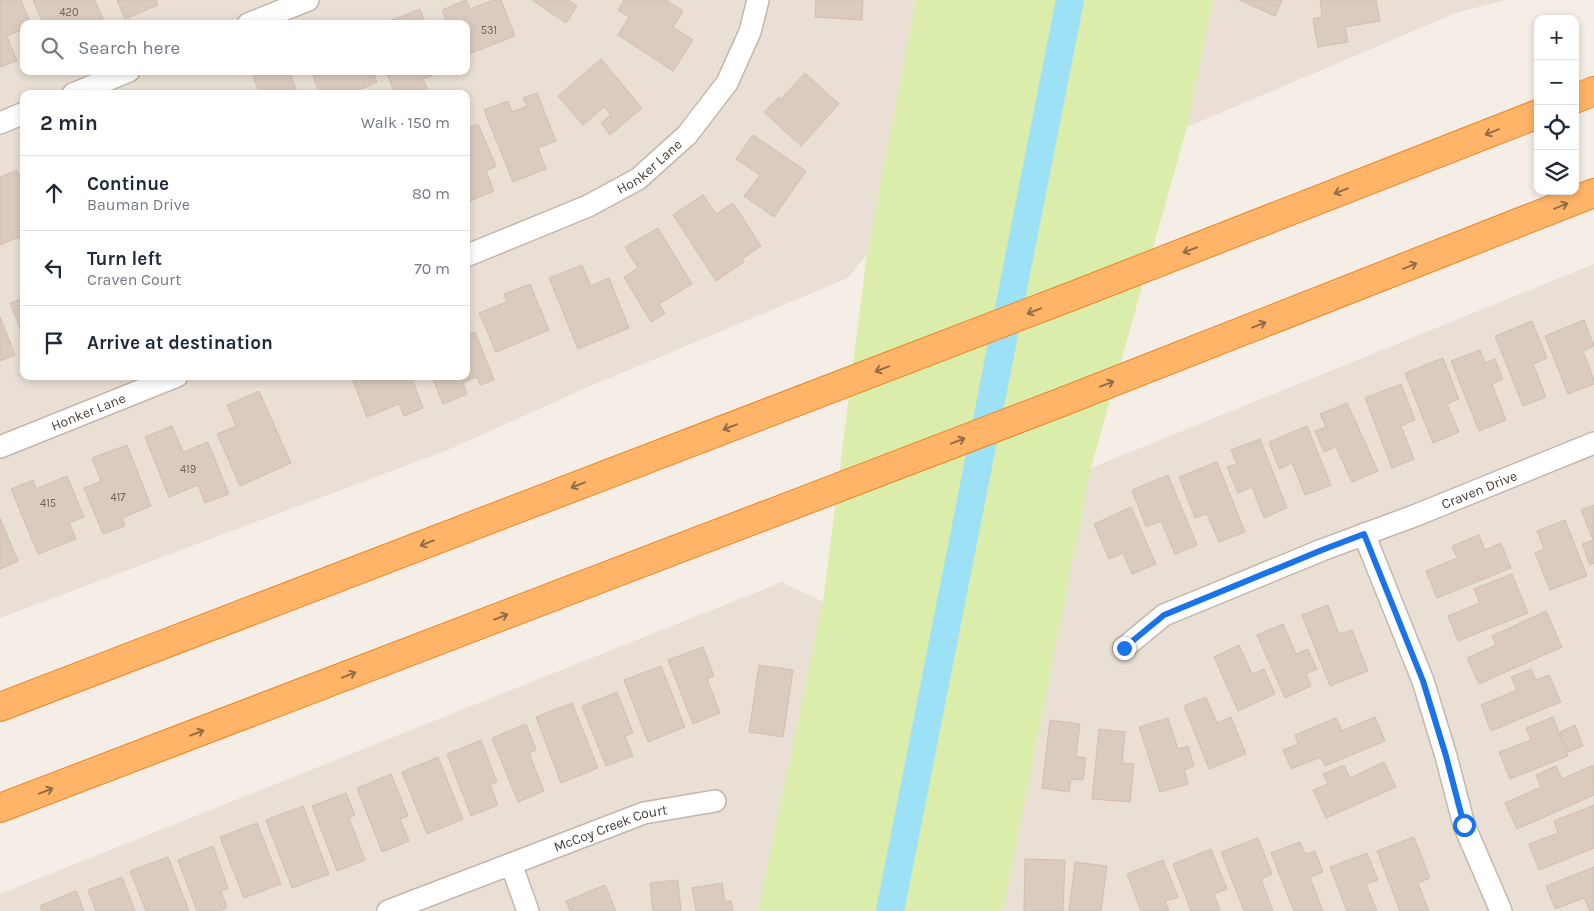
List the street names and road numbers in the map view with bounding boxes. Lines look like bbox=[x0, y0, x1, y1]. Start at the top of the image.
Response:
street label: Honker Lane bbox=[614, 136, 686, 198]
street label: Honker Lane bbox=[49, 390, 128, 435]
street label: Craven Drive bbox=[1439, 467, 1520, 513]
street label: McCoy Creek Court bbox=[551, 801, 669, 856]

